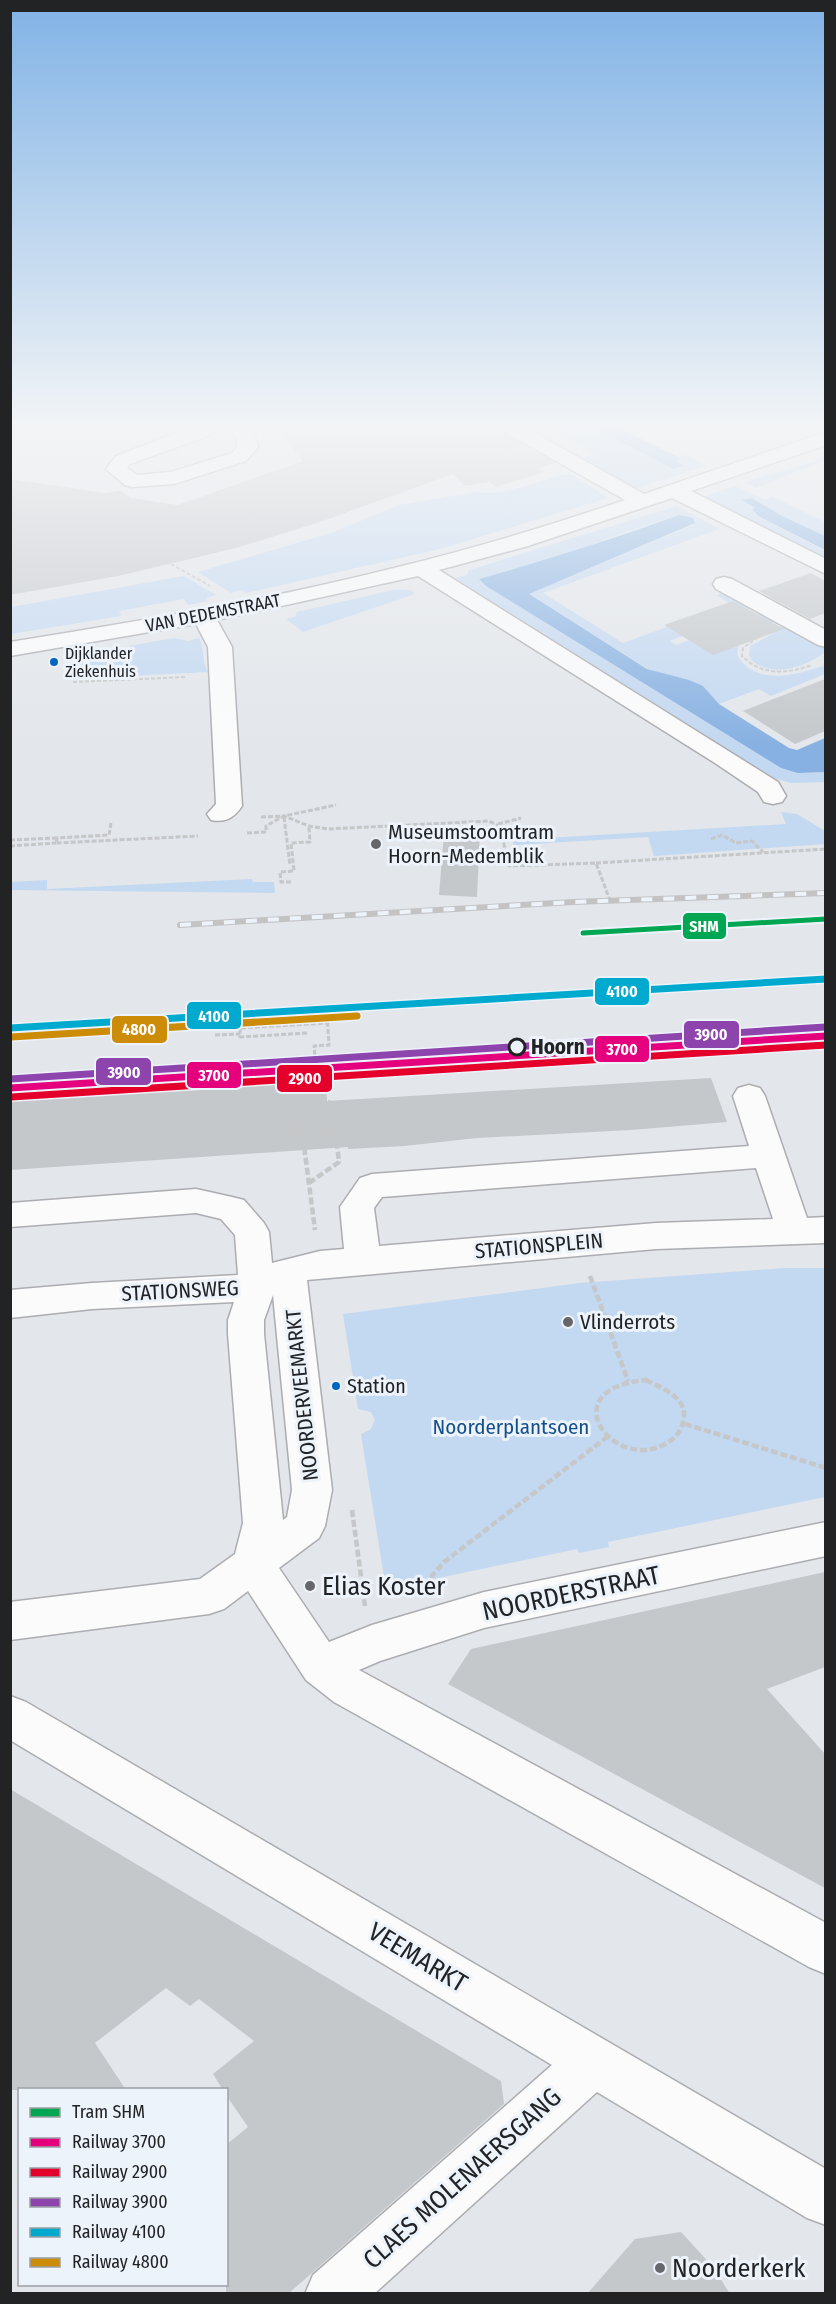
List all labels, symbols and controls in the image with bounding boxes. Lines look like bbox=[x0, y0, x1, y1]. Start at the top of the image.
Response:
street label: VAN DEDEMSTRAAT bbox=[144, 589, 283, 637]
place label: Dijklander Ziekenhuis bbox=[65, 644, 136, 681]
marker: Dijklander Ziekenhuis bbox=[48, 656, 60, 668]
place label: Museumstoomtram Hoorn-Medemblik bbox=[388, 819, 554, 869]
marker: Museumstoomtram Hoorn-Medemblik bbox=[369, 837, 383, 851]
line badge: SHM bbox=[682, 912, 727, 940]
text: SHM bbox=[689, 917, 719, 936]
line badge: 4100 bbox=[594, 977, 650, 1006]
text: 4100 bbox=[606, 982, 638, 1001]
line badge: 4100 bbox=[186, 1001, 242, 1030]
text: 4100 bbox=[198, 1007, 230, 1026]
line badge: 4800 bbox=[111, 1015, 168, 1044]
text: 4800 bbox=[122, 1020, 156, 1039]
line badge: 3900 bbox=[683, 1020, 740, 1049]
text: 3900 bbox=[693, 1025, 728, 1044]
place label: Hoorn bbox=[531, 1034, 585, 1060]
line badge: 3700 bbox=[594, 1035, 650, 1063]
marker: Hoorn bbox=[508, 1038, 526, 1056]
text: 3700 bbox=[605, 1040, 638, 1059]
line badge: 3900 bbox=[95, 1057, 152, 1086]
line badge: 3700 bbox=[186, 1061, 242, 1089]
text: 3900 bbox=[106, 1063, 141, 1082]
line badge: 2900 bbox=[276, 1064, 333, 1093]
text: 3700 bbox=[197, 1066, 230, 1085]
text: 2900 bbox=[287, 1069, 322, 1088]
street label: STATIONSPLEIN bbox=[474, 1227, 604, 1265]
street label: STATIONSWEG bbox=[121, 1275, 239, 1307]
street label: NOORDERVEEMARKT bbox=[280, 1308, 324, 1482]
place label: Vlinderrots bbox=[580, 1309, 675, 1335]
marker: Vlinderrots bbox=[561, 1315, 575, 1329]
place label: Station bbox=[347, 1374, 406, 1398]
marker: Station bbox=[330, 1380, 342, 1392]
park label: Noorderplantsoen bbox=[433, 1414, 589, 1440]
street label: NOORDERSTRAAT bbox=[480, 1560, 663, 1627]
place label: Elias Koster bbox=[322, 1571, 445, 1602]
marker: Elias Koster bbox=[303, 1579, 317, 1593]
street label: VEEMARKT bbox=[363, 1916, 473, 1999]
street label: CLAES MOLENAERSGANG bbox=[357, 2081, 568, 2275]
legend bbox=[18, 2088, 228, 2286]
text: Tram SHM bbox=[72, 2101, 145, 2123]
text: Railway 3700 bbox=[72, 2131, 166, 2153]
text: Railway 2900 bbox=[72, 2161, 167, 2183]
text: Railway 3900 bbox=[72, 2191, 168, 2213]
text: Railway 4100 bbox=[72, 2221, 166, 2243]
text: Railway 4800 bbox=[72, 2251, 169, 2273]
place label: Noorderkerk bbox=[672, 2253, 806, 2284]
marker: Noorderkerk bbox=[653, 2261, 667, 2275]

